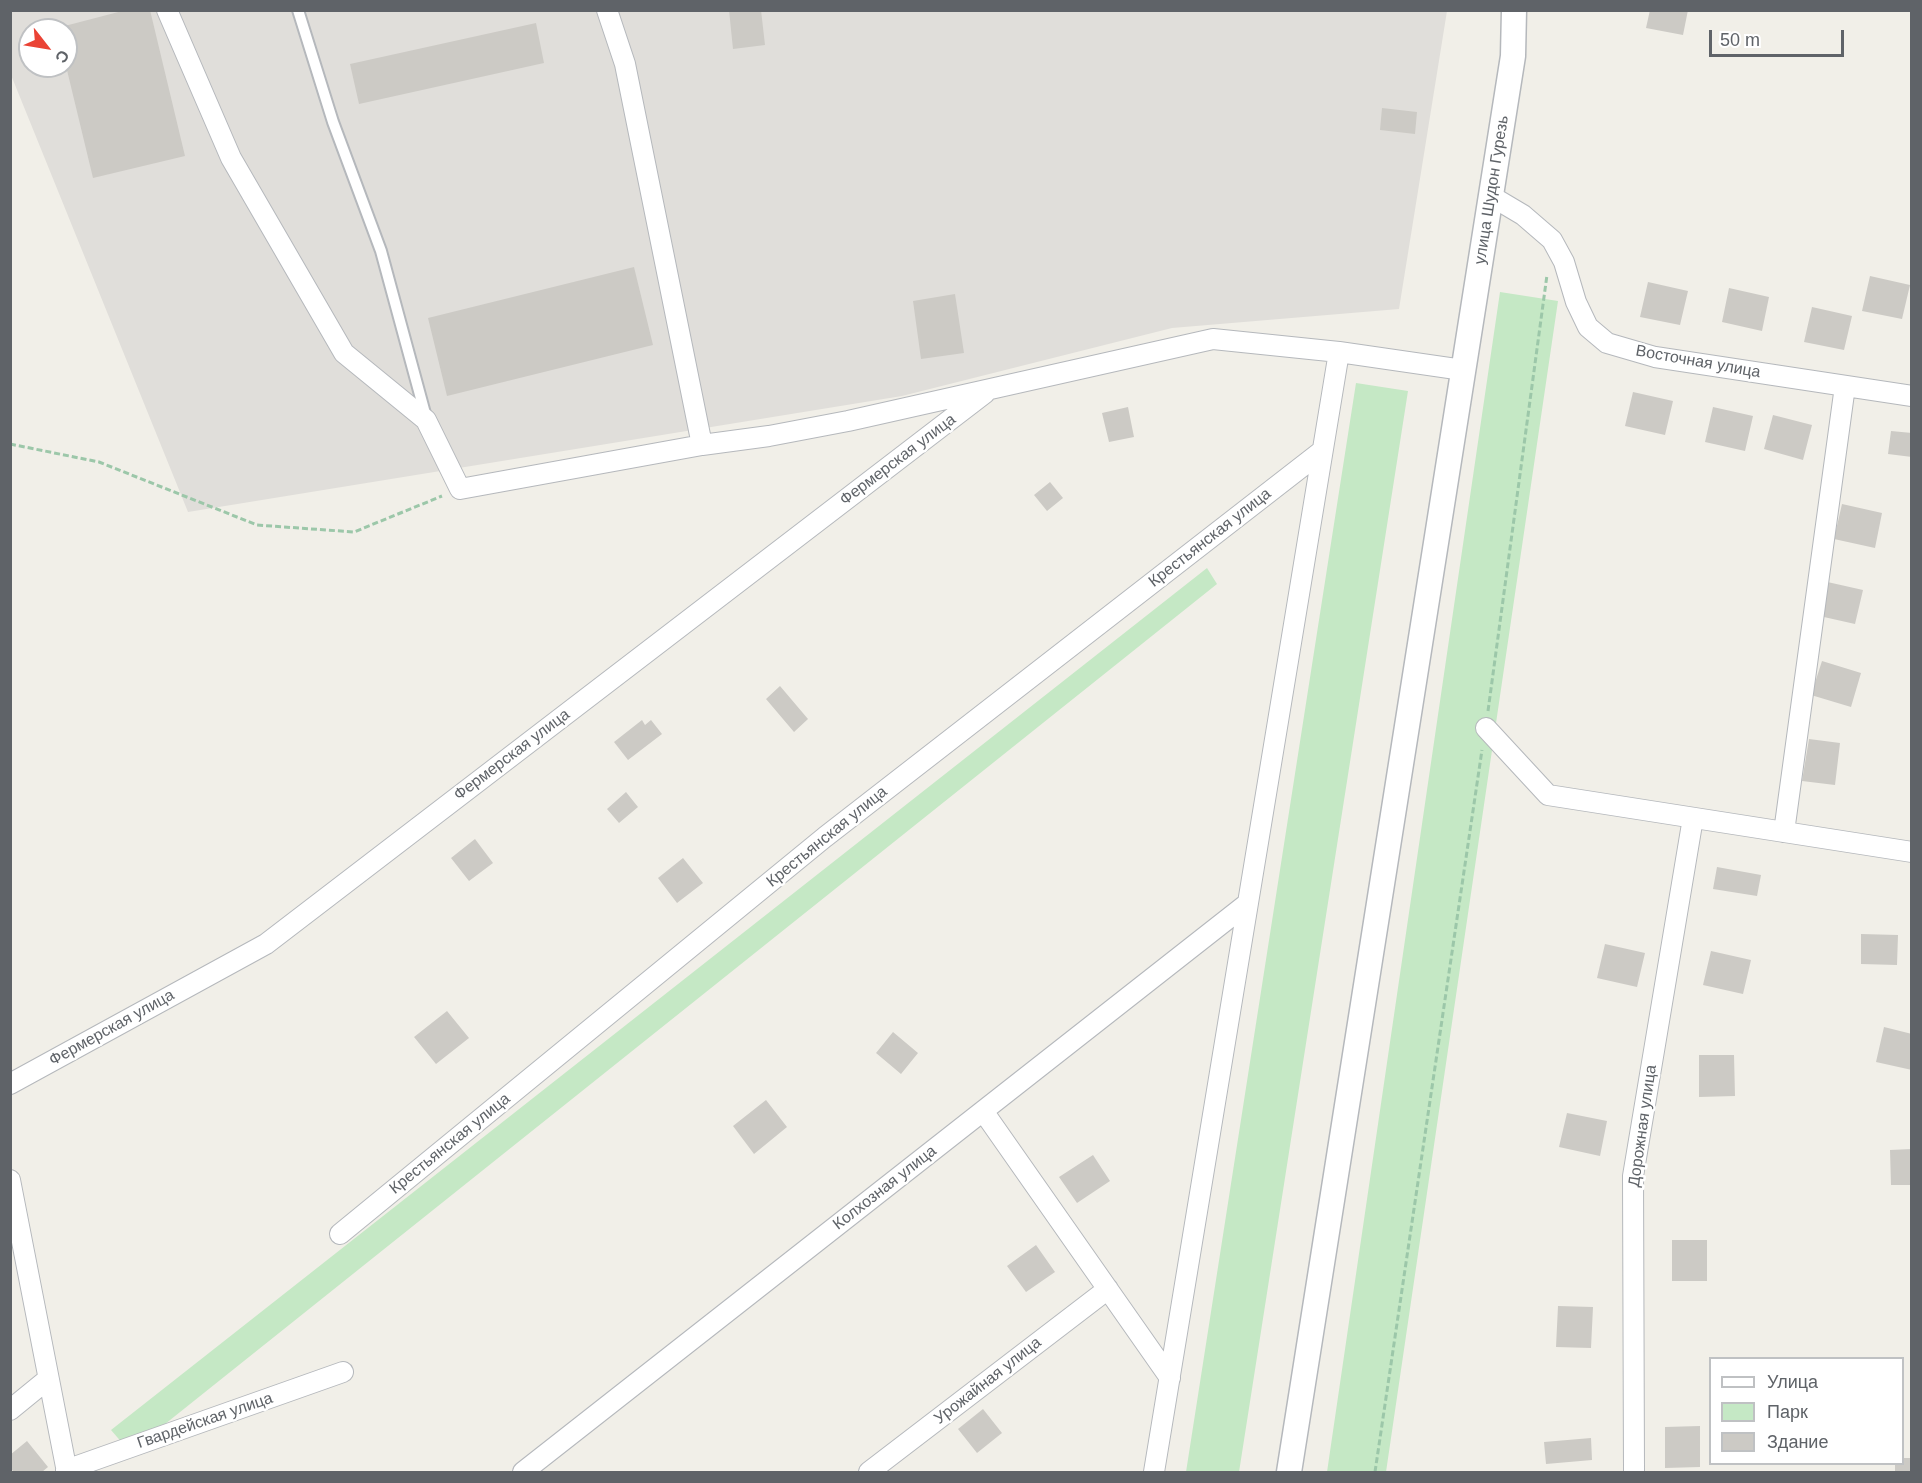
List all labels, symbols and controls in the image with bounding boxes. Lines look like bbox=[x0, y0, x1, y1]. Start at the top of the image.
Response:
north arrow bbox=[18, 18, 78, 78]
scale bar bbox=[1712, 18, 1847, 56]
text: 50 m bbox=[1720, 30, 1760, 50]
text: С bbox=[52, 47, 72, 66]
street label: улица Шудон Гурезь bbox=[1471, 114, 1513, 266]
street label: Восточная улица bbox=[1634, 342, 1762, 382]
street label: Фермерская улица bbox=[836, 410, 960, 510]
street label: Крестьянская улица bbox=[1145, 484, 1275, 592]
street label: Фермерская улица bbox=[450, 705, 574, 805]
street label: Крестьянская улица bbox=[763, 782, 891, 892]
street label: Фермерская улица bbox=[46, 986, 178, 1070]
street label: Дорожная улица bbox=[1625, 1064, 1661, 1188]
street label: Крестьянская улица bbox=[386, 1089, 514, 1199]
street label: Колхозная улица bbox=[829, 1142, 941, 1234]
street label: Урожайная улица bbox=[931, 1333, 1045, 1429]
legend bbox=[1709, 1357, 1904, 1465]
text: Улица bbox=[1767, 1372, 1818, 1392]
street label: Гвардейская улица bbox=[135, 1389, 275, 1453]
text: Парк bbox=[1767, 1402, 1808, 1422]
text: Здание bbox=[1767, 1432, 1828, 1452]

